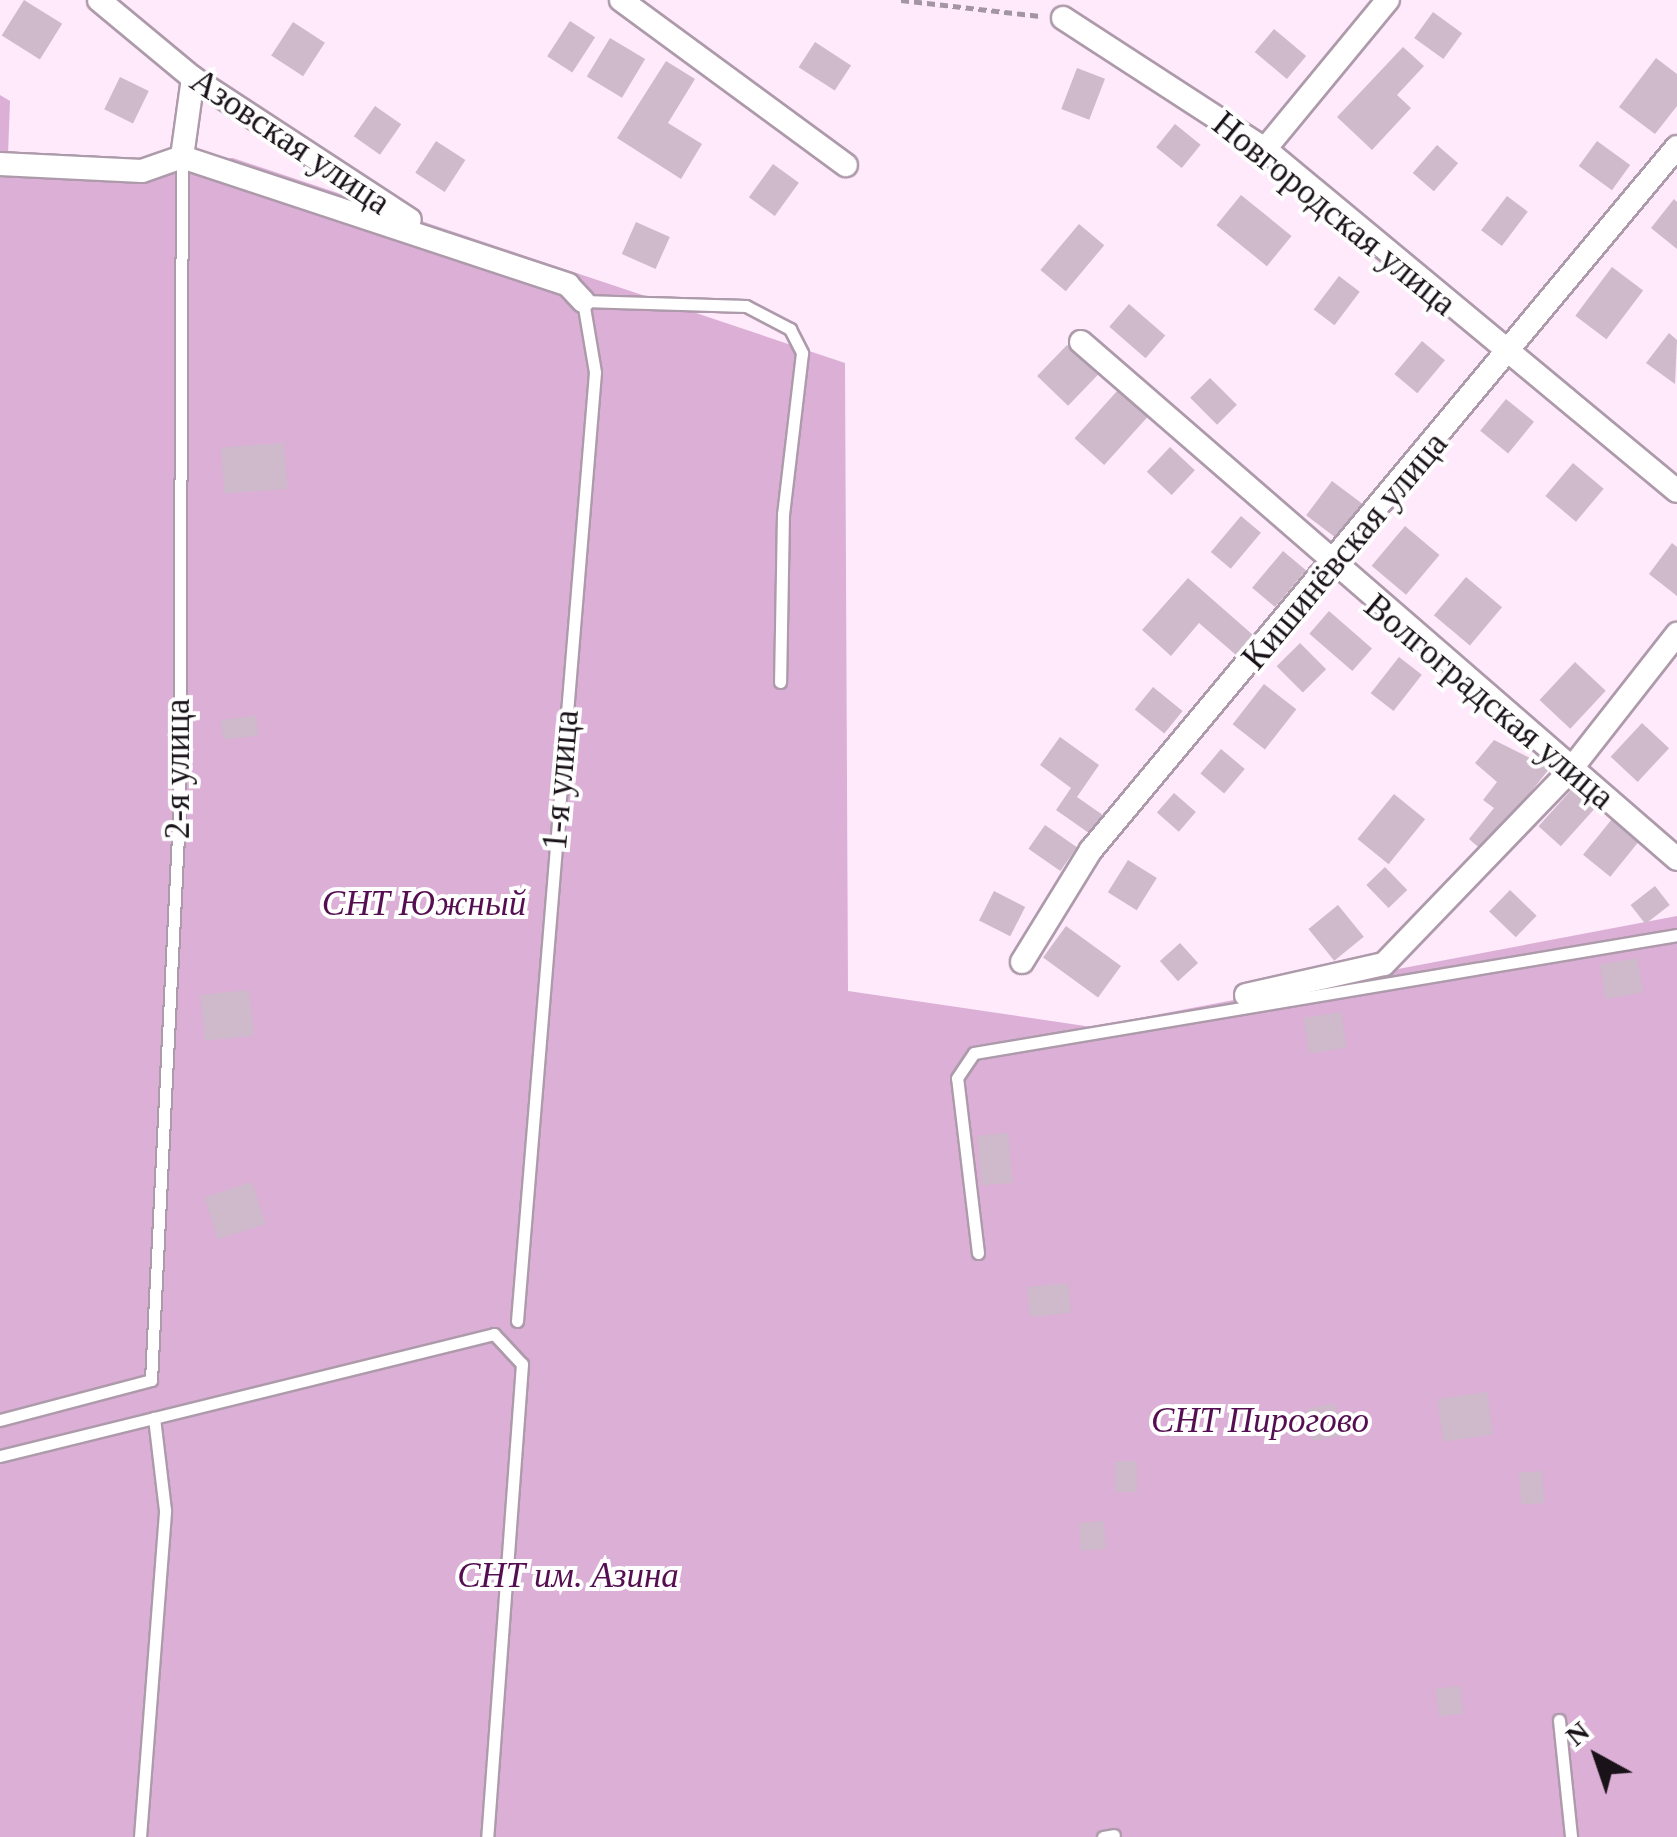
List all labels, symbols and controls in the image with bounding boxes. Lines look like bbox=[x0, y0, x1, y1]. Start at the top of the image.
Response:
street label: Азовская улица bbox=[182, 60, 398, 224]
street label: Новгородская улица bbox=[1204, 103, 1464, 325]
street label: Кишинёвская улица bbox=[1233, 424, 1457, 678]
street label: Волгоградская улица bbox=[1356, 585, 1622, 819]
street label: 2-я улица bbox=[157, 699, 199, 839]
street label: 1-я улица bbox=[534, 708, 588, 852]
park label: СНТ Южный bbox=[322, 883, 526, 925]
park label: СНТ Пирогово bbox=[1151, 1400, 1369, 1442]
park label: СНТ им. Азина bbox=[457, 1555, 679, 1597]
north arrow bbox=[1547, 1707, 1647, 1807]
text: N bbox=[1560, 1715, 1595, 1752]

